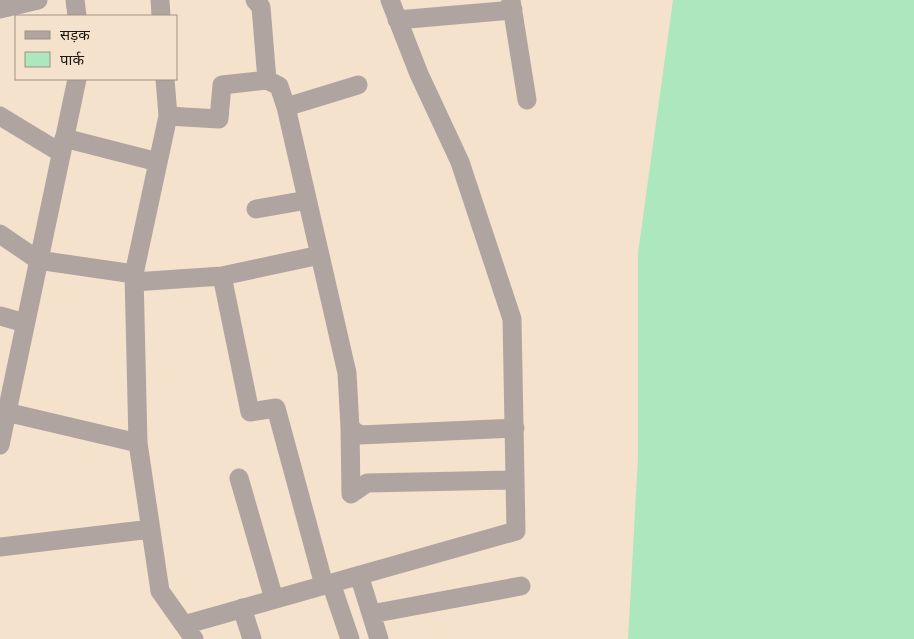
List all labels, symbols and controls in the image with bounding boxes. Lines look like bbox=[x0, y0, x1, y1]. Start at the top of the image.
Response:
legend bbox=[15, 15, 178, 80]
text: सड़क bbox=[60, 25, 90, 44]
text: पार्क bbox=[60, 50, 84, 69]

